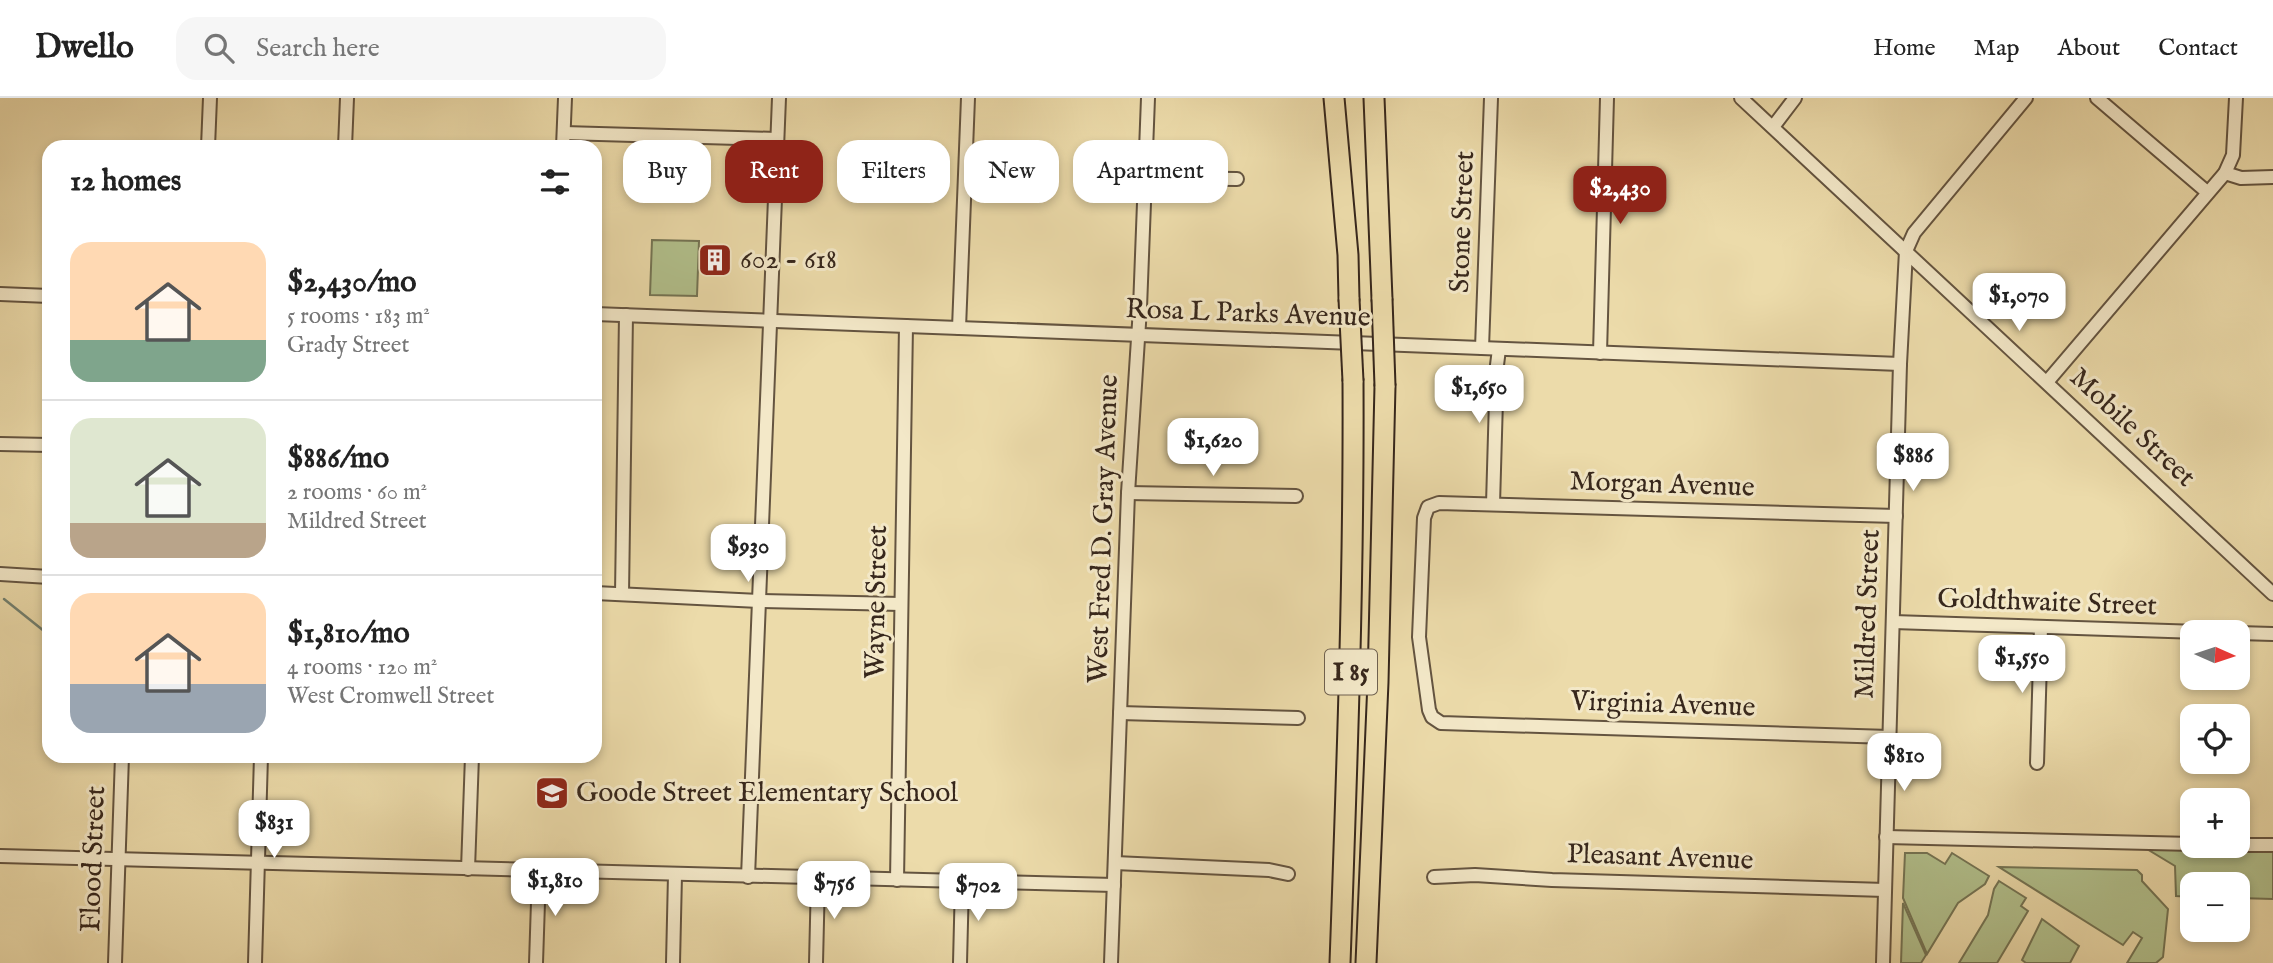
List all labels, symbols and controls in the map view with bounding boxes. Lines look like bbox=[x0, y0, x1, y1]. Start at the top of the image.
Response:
search box bbox=[176, 17, 666, 80]
text: Dwello bbox=[35, 27, 134, 69]
icon: search bbox=[200, 29, 238, 67]
text: Search here bbox=[256, 32, 380, 65]
text: Home bbox=[1873, 33, 1936, 64]
text: Map bbox=[1974, 33, 2020, 64]
text: About bbox=[2058, 33, 2120, 64]
text: Contact bbox=[2158, 33, 2238, 64]
chip: Buy bbox=[623, 140, 711, 203]
chip: Rent bbox=[725, 140, 823, 203]
chip: Filters bbox=[837, 140, 950, 203]
chip: New bbox=[964, 140, 1059, 203]
chip: Apartment bbox=[1073, 140, 1228, 203]
street label: Stone Street bbox=[1443, 150, 1483, 294]
text: 12 homes bbox=[70, 163, 181, 201]
icon: filters bbox=[536, 163, 574, 201]
pin: $2,430 bbox=[1563, 166, 1677, 226]
text: $2,430 bbox=[1589, 174, 1651, 203]
building icon: 602 - 618 bbox=[696, 241, 734, 279]
place label: 602 - 618 bbox=[740, 243, 837, 278]
text: $2,430/mo bbox=[287, 264, 417, 302]
icon: home bbox=[126, 270, 210, 354]
pin: $1,070 bbox=[1962, 274, 2076, 333]
text: $1,070 bbox=[1989, 281, 2049, 310]
street label: Rosa L Parks Avenue bbox=[1125, 292, 1371, 336]
text: 5 rooms · 183 m² bbox=[287, 302, 430, 331]
text: Grady Street bbox=[287, 331, 409, 360]
street label: Mobile Street bbox=[2062, 361, 2203, 495]
pin: $1,650 bbox=[1422, 366, 1536, 425]
text: $1,650 bbox=[1451, 373, 1507, 402]
street label: West Fred D. Gray Avenue bbox=[1081, 374, 1127, 684]
pin: $1,620 bbox=[1156, 418, 1270, 478]
text: $1,620 bbox=[1183, 426, 1243, 455]
pin: $886 bbox=[1872, 434, 1954, 493]
text: $886/mo bbox=[287, 440, 389, 478]
text: $886 bbox=[1893, 441, 1933, 470]
icon: home bbox=[126, 446, 210, 530]
street label: Morgan Avenue bbox=[1569, 464, 1755, 506]
text: 2 rooms · 60 m² bbox=[287, 478, 427, 507]
text: Mildred Street bbox=[287, 507, 427, 536]
pin: $930 bbox=[707, 524, 789, 584]
street label: Wayne Street bbox=[858, 524, 896, 679]
street label: Mildred Street bbox=[1848, 528, 1888, 700]
text: $930 bbox=[727, 532, 769, 561]
street label: Goldthwaite Street bbox=[1937, 582, 2158, 624]
text: $1,810/mo bbox=[287, 615, 410, 653]
north arrow bbox=[2180, 620, 2250, 690]
map controls bbox=[2180, 620, 2250, 942]
icon: home bbox=[126, 621, 210, 705]
pin: $1,550 bbox=[1965, 636, 2079, 695]
text: $1,550 bbox=[1994, 643, 2050, 672]
road number: I 85 bbox=[1325, 650, 1377, 694]
text: 4 rooms · 120 m² bbox=[287, 653, 437, 682]
text: West Cromwell Street bbox=[287, 682, 494, 711]
street label: Virginia Avenue bbox=[1569, 684, 1756, 726]
button: locate bbox=[2180, 704, 2250, 774]
pin: $810 bbox=[1863, 734, 1945, 793]
text: $810 bbox=[1883, 741, 1925, 770]
school or university icon: Goode Street Elementary School bbox=[533, 774, 571, 812]
place label: Goode Street Elementary School bbox=[576, 776, 958, 811]
street label: Flood Street bbox=[74, 785, 114, 933]
button: + bbox=[2180, 788, 2250, 858]
pin: $831 bbox=[233, 800, 315, 860]
text: $831 bbox=[255, 808, 293, 837]
street label: Pleasant Avenue bbox=[1566, 837, 1754, 879]
pin: $1,810 bbox=[498, 858, 612, 918]
pin: $756 bbox=[793, 862, 875, 921]
pin: $702 bbox=[937, 864, 1019, 923]
text: $1,810 bbox=[527, 866, 583, 895]
text: $756 bbox=[813, 869, 855, 898]
text: $702 bbox=[955, 871, 1001, 900]
button: − bbox=[2180, 872, 2250, 942]

